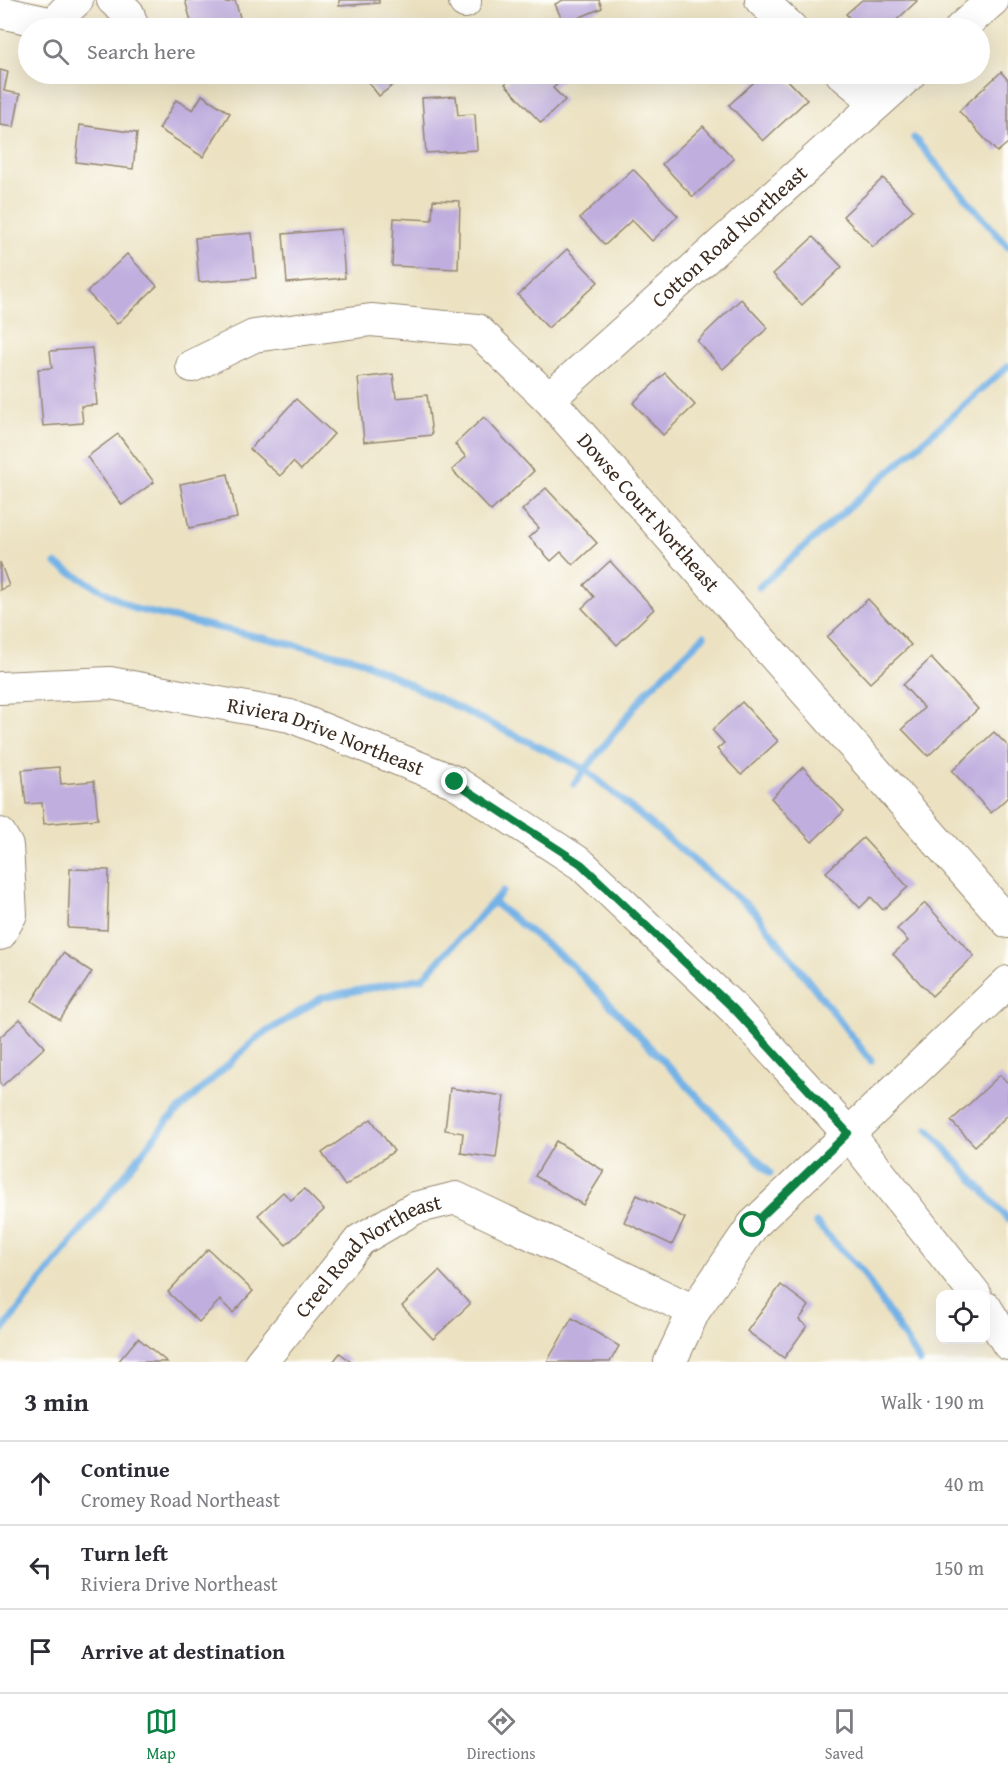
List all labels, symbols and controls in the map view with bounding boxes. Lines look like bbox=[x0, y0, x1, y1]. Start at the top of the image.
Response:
search box bbox=[18, 18, 990, 84]
icon: search bbox=[39, 35, 72, 68]
text: Search here bbox=[87, 35, 196, 67]
street label: Cotton Road Northeast bbox=[644, 157, 815, 315]
street label: Dowse Court Northeast bbox=[570, 426, 728, 599]
street label: Riviera Drive Northeast bbox=[225, 689, 430, 783]
route end bbox=[441, 768, 467, 794]
street label: Creel Road Northeast bbox=[287, 1186, 445, 1324]
route start bbox=[739, 1211, 765, 1237]
map controls bbox=[936, 1290, 990, 1344]
button: locate bbox=[936, 1290, 990, 1344]
text: 3 min bbox=[24, 1382, 89, 1421]
text: Walk · 190 m bbox=[881, 1387, 984, 1416]
text: Continue bbox=[81, 1453, 170, 1485]
icon: ahead bbox=[24, 1467, 57, 1500]
text: 40 m bbox=[944, 1469, 984, 1498]
text: Cromey Road Northeast bbox=[81, 1485, 280, 1514]
text: Turn left bbox=[81, 1537, 168, 1569]
icon: left bbox=[24, 1551, 57, 1584]
text: 150 m bbox=[934, 1553, 984, 1582]
text: Riviera Drive Northeast bbox=[81, 1569, 278, 1598]
icon: arrive bbox=[24, 1635, 57, 1668]
text: Arrive at destination bbox=[81, 1635, 285, 1667]
tab: Map bbox=[145, 1705, 178, 1765]
tab: Directions bbox=[467, 1705, 536, 1765]
tab: Saved bbox=[825, 1705, 863, 1765]

